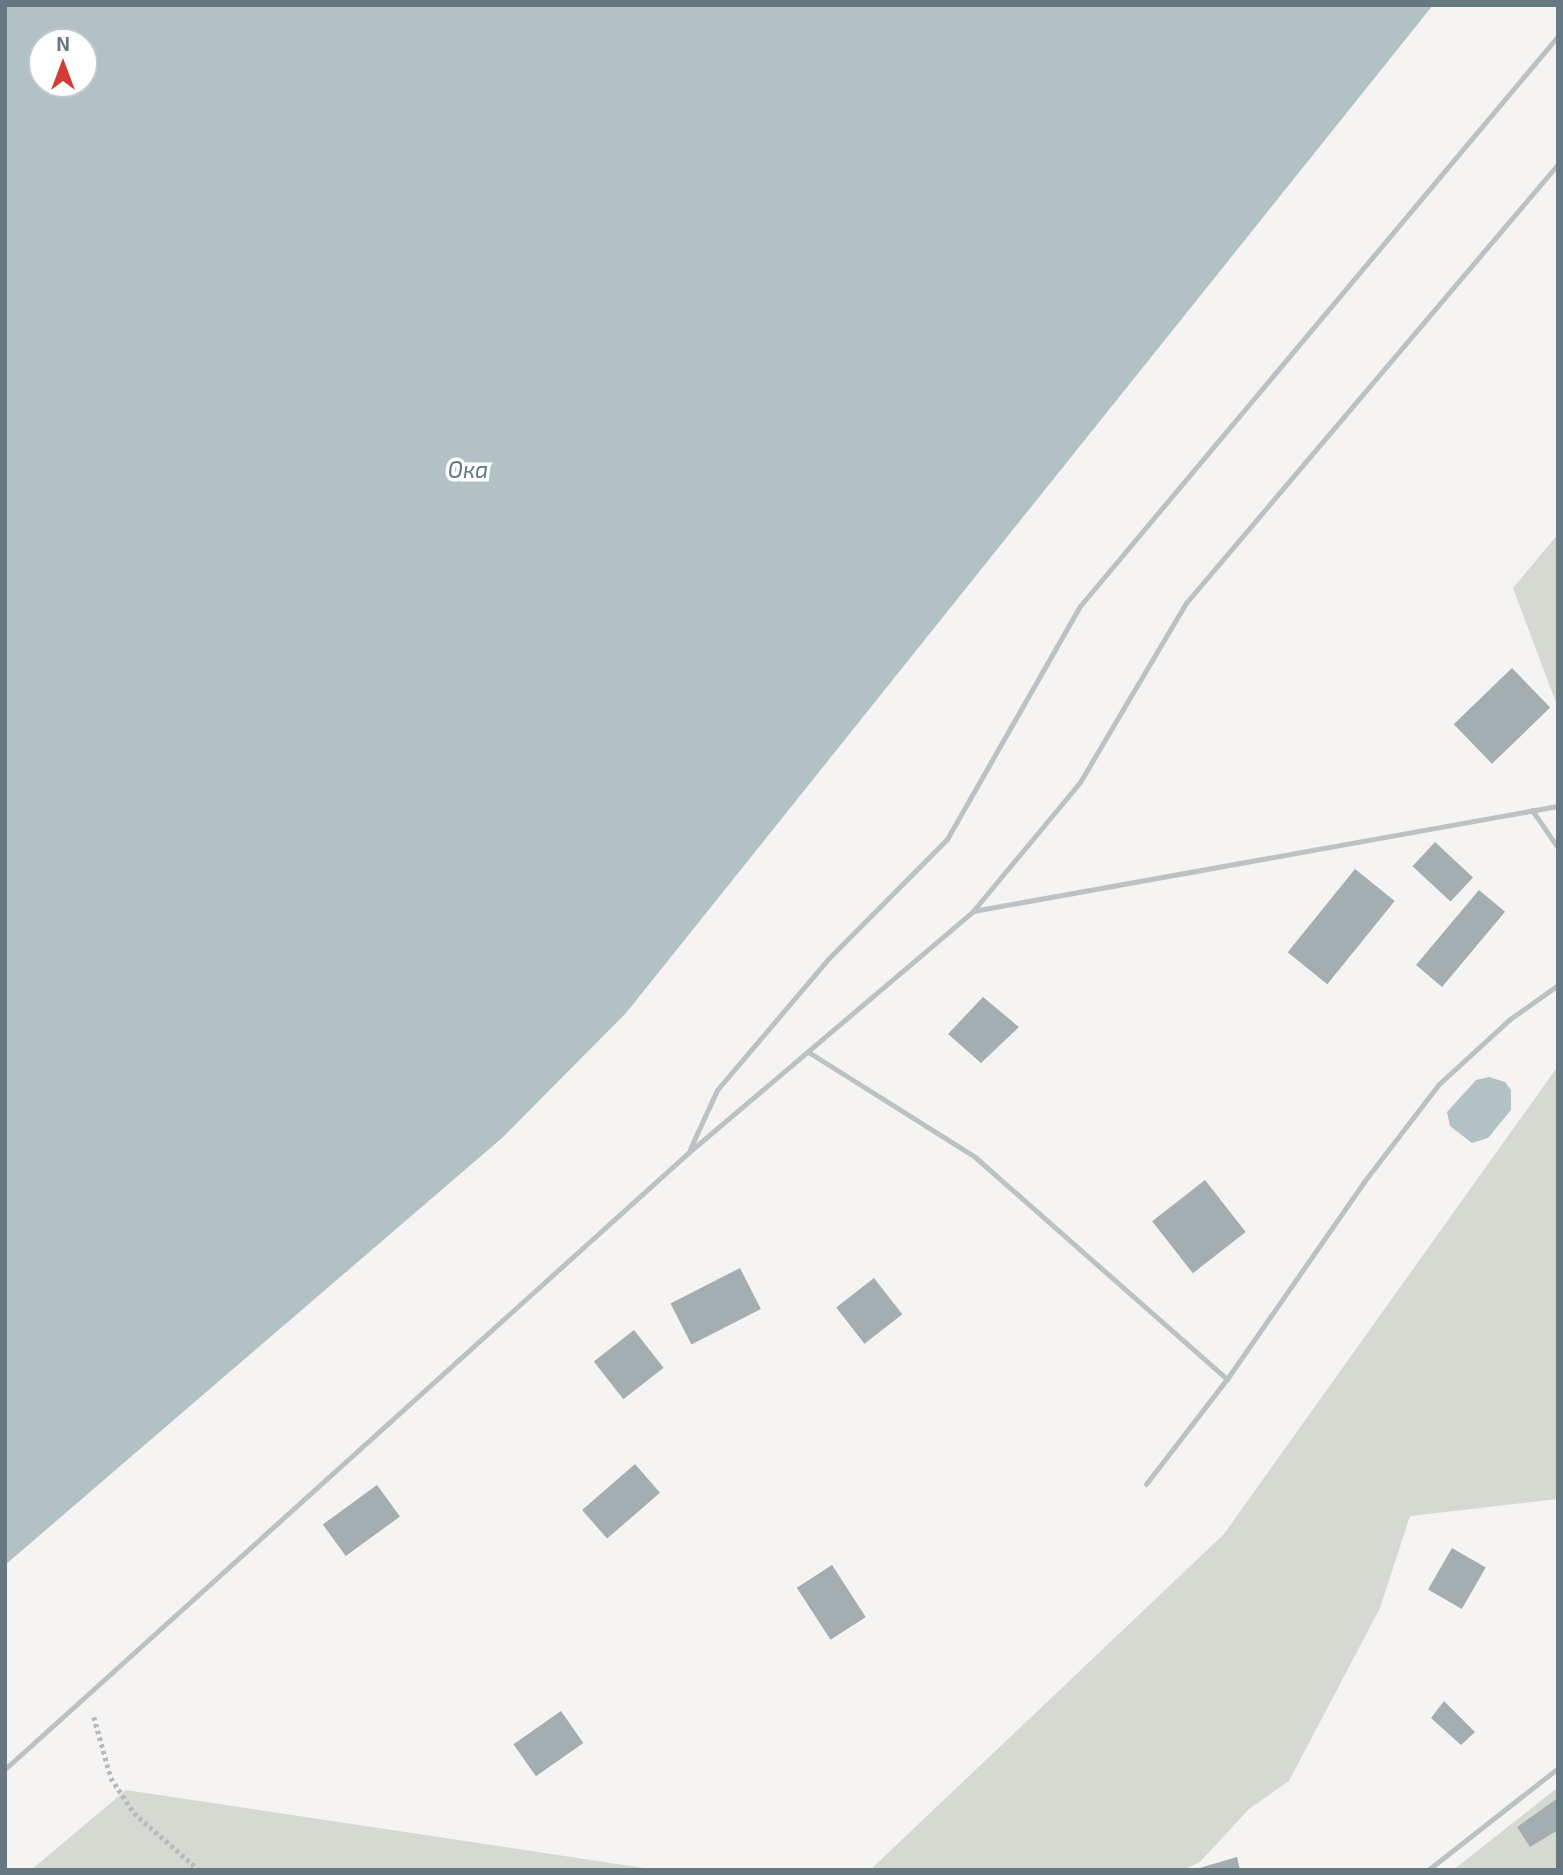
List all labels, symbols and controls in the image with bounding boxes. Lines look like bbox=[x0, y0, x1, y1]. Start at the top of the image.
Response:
north arrow bbox=[28, 28, 98, 98]
text: N bbox=[56, 32, 70, 55]
water label: Ока bbox=[448, 455, 488, 483]

